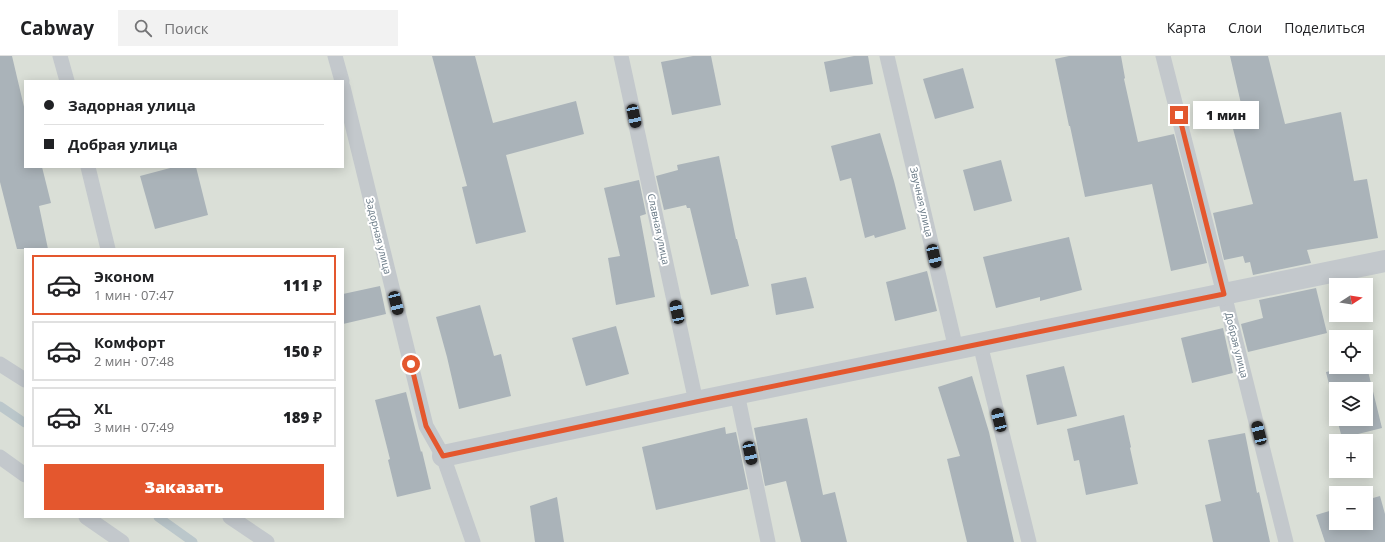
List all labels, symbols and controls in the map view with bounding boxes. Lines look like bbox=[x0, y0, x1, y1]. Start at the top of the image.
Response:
search box bbox=[118, 10, 398, 46]
text: Cabway bbox=[20, 15, 94, 41]
icon: search bbox=[132, 17, 154, 39]
text: Поиск bbox=[164, 18, 209, 38]
text: Карта bbox=[1167, 18, 1206, 37]
text: Слои bbox=[1228, 18, 1262, 37]
text: Поделиться bbox=[1284, 18, 1365, 37]
text: Задорная улица bbox=[68, 95, 196, 115]
callout: 1 мин bbox=[1193, 101, 1259, 129]
car bbox=[626, 103, 642, 129]
route end bbox=[1170, 106, 1188, 124]
text: 1 мин bbox=[1206, 106, 1246, 124]
text: Добрая улица bbox=[68, 134, 178, 154]
street label: Звучная улица bbox=[907, 166, 937, 238]
street label: Славная улица bbox=[645, 192, 673, 266]
street label: Задорная улица bbox=[363, 196, 395, 276]
car bbox=[925, 243, 943, 269]
text: Эконом bbox=[94, 266, 154, 286]
icon: car bbox=[46, 267, 82, 303]
text: 111 ₽ bbox=[283, 275, 322, 295]
north arrow bbox=[1329, 278, 1373, 322]
map controls bbox=[1329, 278, 1373, 530]
text: 1 мин · 07:47 bbox=[94, 286, 174, 304]
car bbox=[387, 290, 405, 316]
car bbox=[669, 299, 685, 325]
street label: Добрая улица bbox=[1222, 311, 1252, 379]
button: locate bbox=[1329, 330, 1373, 374]
text: Комфорт bbox=[94, 332, 165, 352]
icon: car bbox=[46, 333, 82, 369]
text: 150 ₽ bbox=[283, 341, 322, 361]
text: 2 мин · 07:48 bbox=[94, 352, 174, 370]
route start bbox=[402, 355, 420, 373]
button: layers bbox=[1329, 382, 1373, 426]
text: XL bbox=[94, 398, 112, 418]
icon: car bbox=[46, 399, 82, 435]
text: 189 ₽ bbox=[283, 407, 322, 427]
car bbox=[990, 407, 1008, 433]
text: 3 мин · 07:49 bbox=[94, 418, 174, 436]
car bbox=[1250, 420, 1268, 446]
button: + bbox=[1329, 434, 1373, 478]
car bbox=[742, 440, 758, 466]
button: Заказать bbox=[44, 464, 324, 510]
button: − bbox=[1329, 486, 1373, 530]

